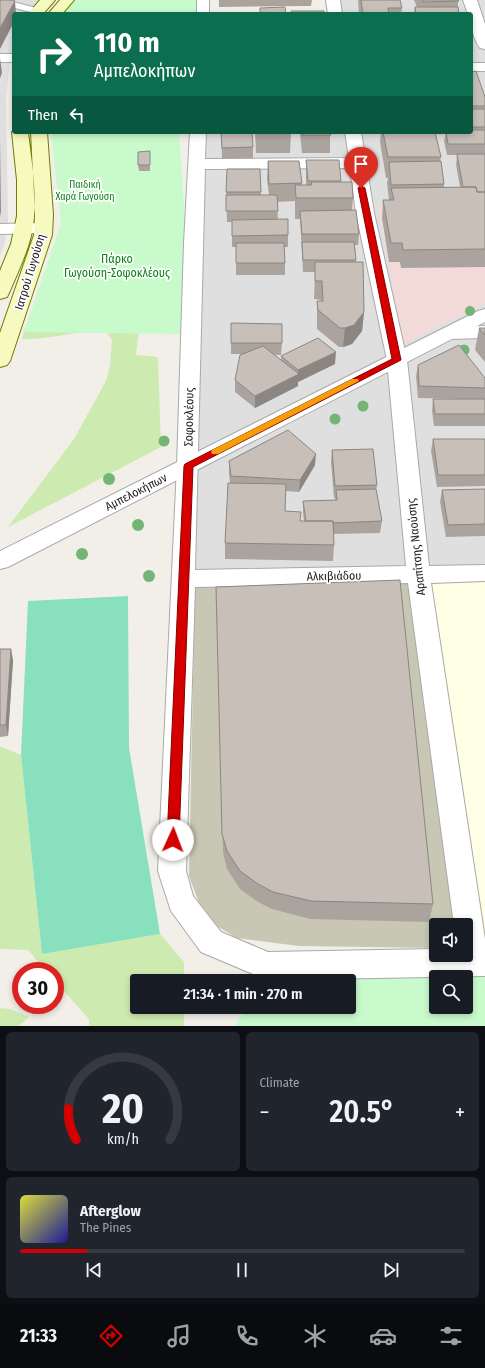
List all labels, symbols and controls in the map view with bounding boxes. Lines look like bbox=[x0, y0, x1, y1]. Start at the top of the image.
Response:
text: 110 m bbox=[94, 26, 160, 59]
icon: right bbox=[28, 28, 80, 80]
text: Αμπελοκήπων bbox=[94, 60, 195, 82]
icon: left bbox=[66, 104, 88, 126]
text: Then bbox=[28, 106, 58, 124]
pin bbox=[344, 147, 378, 188]
icon: arrive bbox=[350, 153, 372, 175]
park label: Παιδική Χαρά Γωγούση bbox=[56, 179, 114, 203]
street label: Ιατρού Γωγούση bbox=[12, 232, 48, 312]
park label: Πάρκο Γωγούση-Σοφοκλέους bbox=[64, 252, 170, 280]
street label: Σοφοκλέους bbox=[181, 387, 197, 447]
street label: Αμπελοκήπων bbox=[103, 470, 170, 514]
street label: Αραπίτσης Ναούσης bbox=[404, 498, 428, 596]
street label: Αλκιβιάδου bbox=[306, 569, 362, 583]
position arrow bbox=[152, 819, 194, 861]
map controls bbox=[429, 918, 473, 1014]
button: sound bbox=[429, 918, 473, 962]
speed limit sign: 30 bbox=[12, 962, 64, 1014]
button: search bbox=[429, 970, 473, 1014]
text: 21:34 · 1 min · 270 m bbox=[183, 985, 303, 1003]
text: Climate bbox=[260, 1075, 300, 1090]
text: 20 bbox=[101, 1083, 144, 1133]
text: 20.5° bbox=[330, 1094, 395, 1130]
text: − bbox=[260, 1099, 269, 1126]
text: + bbox=[455, 1099, 465, 1126]
text: km/h bbox=[107, 1130, 139, 1147]
text: Afterglow bbox=[80, 1202, 141, 1220]
text: The Pines bbox=[80, 1220, 131, 1235]
icon: previous bbox=[83, 1259, 105, 1281]
icon: pause bbox=[231, 1259, 253, 1281]
icon: next bbox=[380, 1259, 402, 1281]
icon: directions bbox=[97, 1322, 125, 1350]
icon: music bbox=[165, 1322, 193, 1350]
icon: phone bbox=[233, 1322, 261, 1350]
icon: climate bbox=[301, 1322, 329, 1350]
icon: car bbox=[369, 1322, 397, 1350]
icon: filters bbox=[437, 1322, 465, 1350]
text: 21:33 bbox=[20, 1325, 57, 1347]

